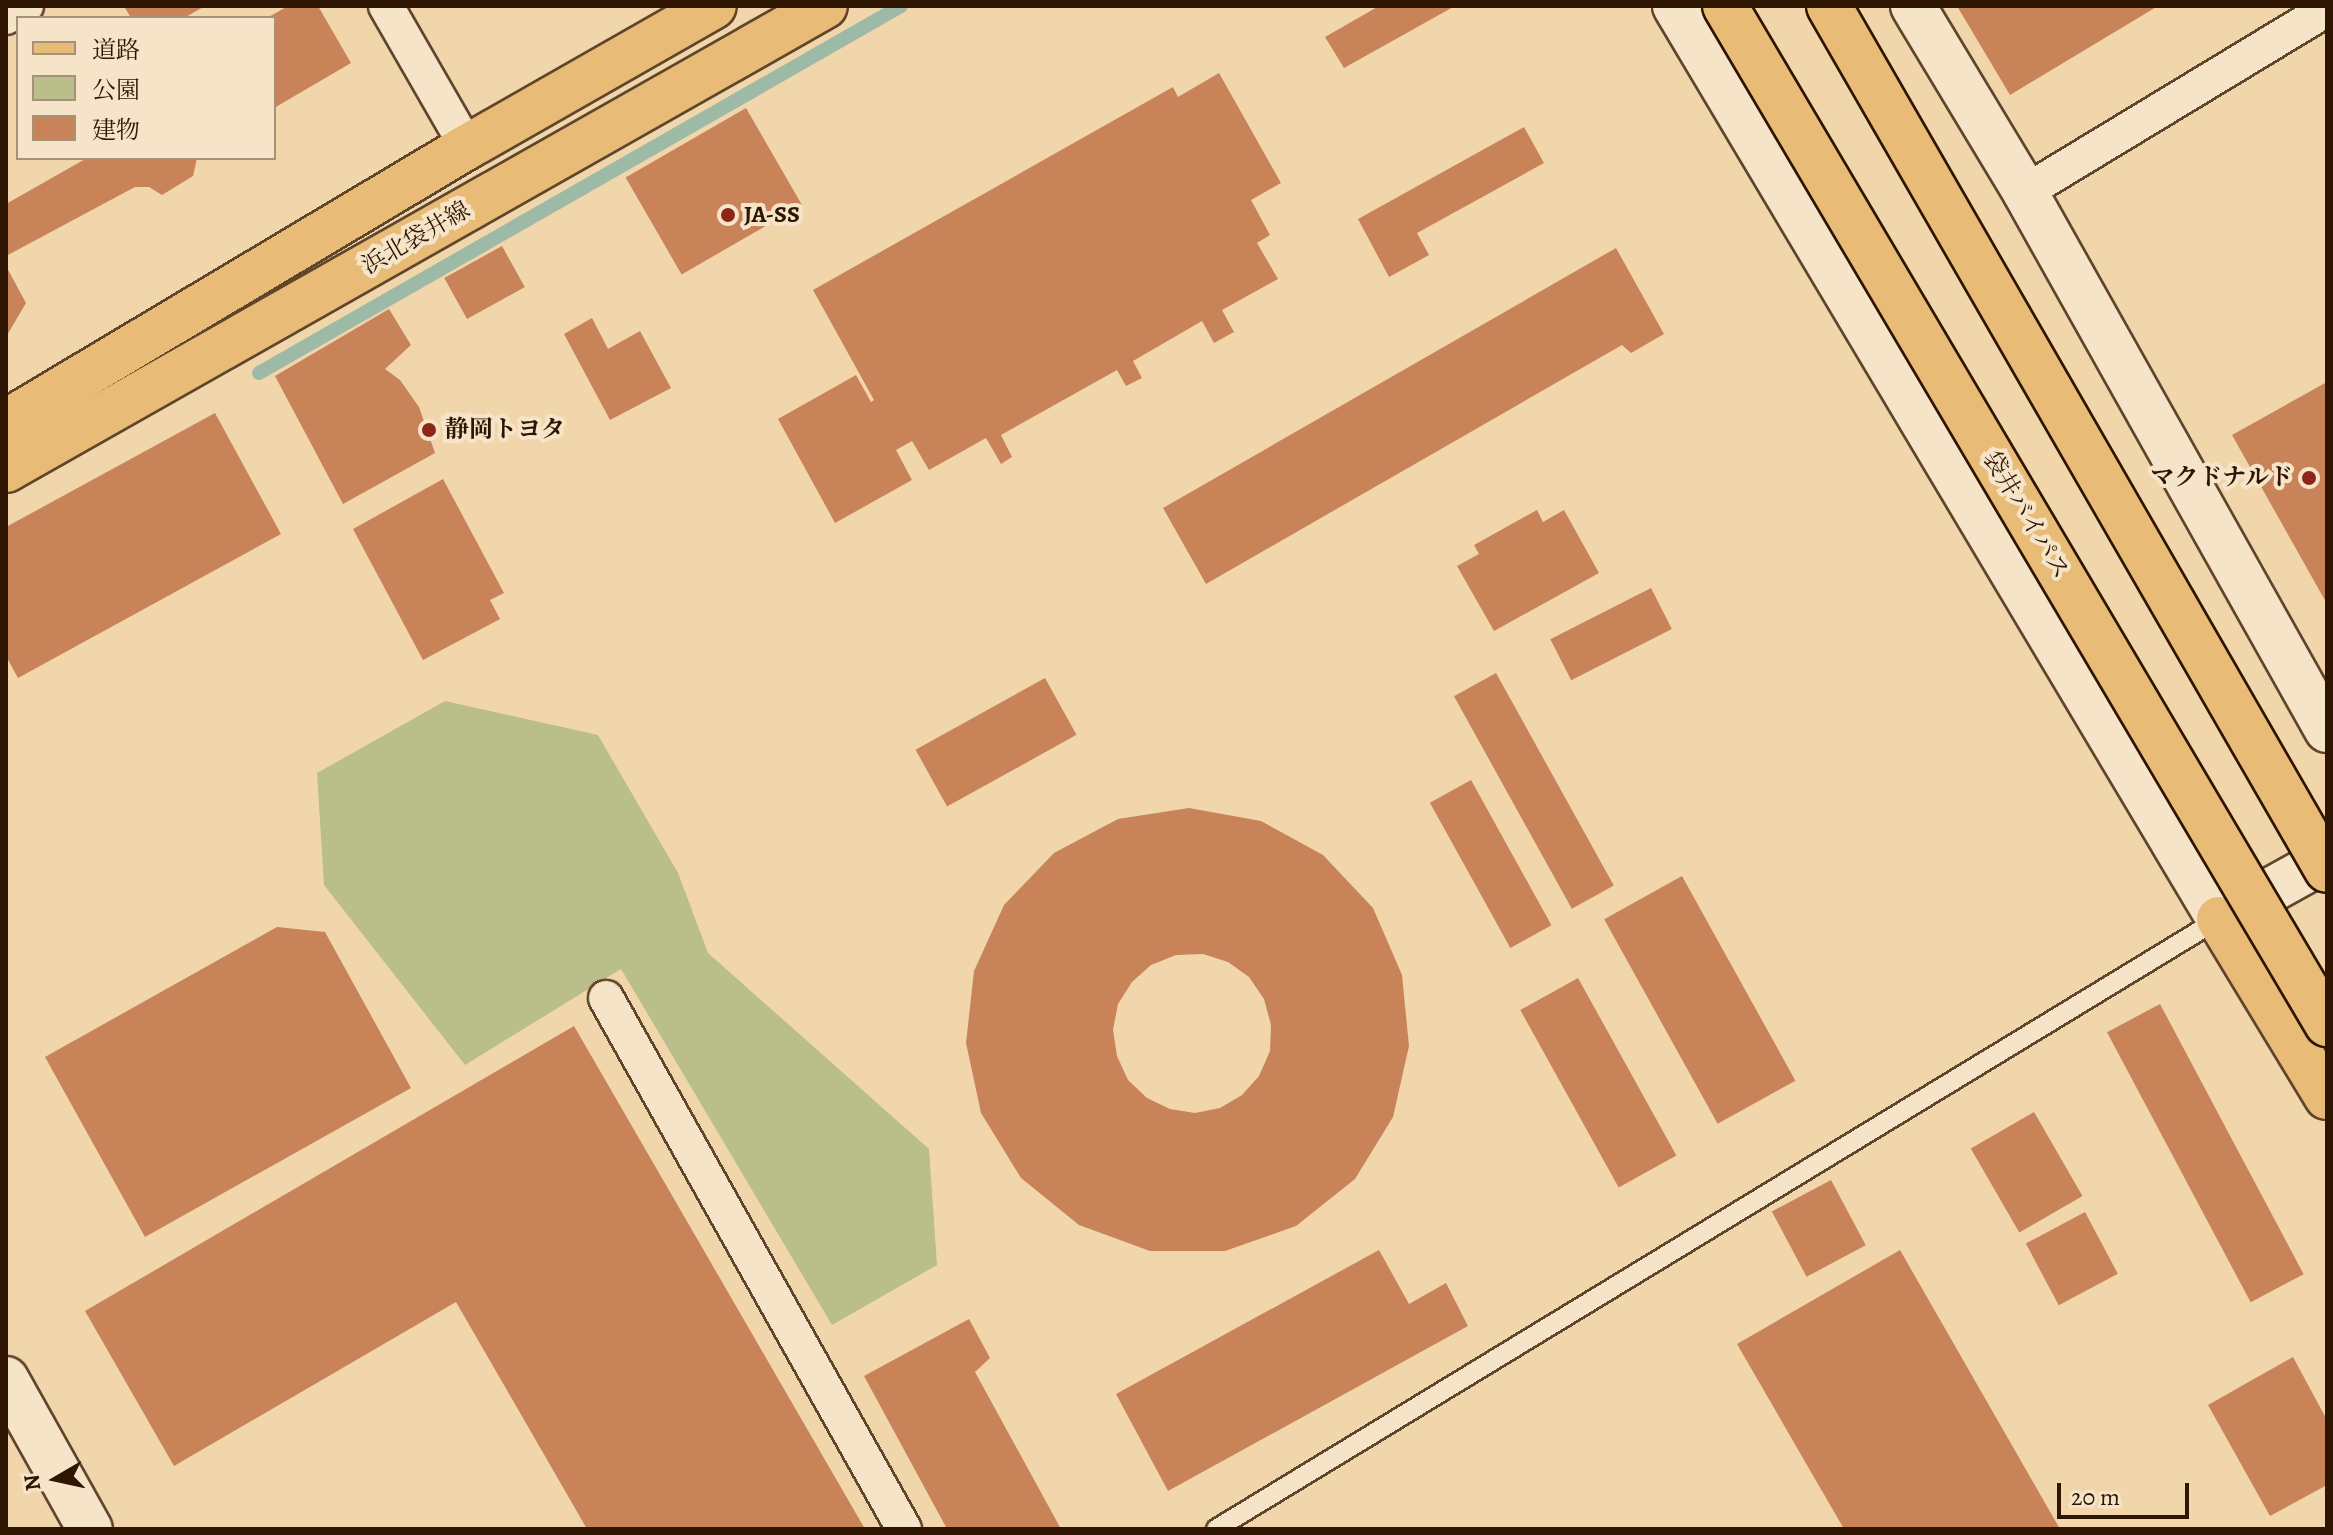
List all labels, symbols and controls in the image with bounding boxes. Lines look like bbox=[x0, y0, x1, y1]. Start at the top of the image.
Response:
legend bbox=[16, 16, 276, 160]
text: 道路 bbox=[92, 34, 140, 66]
text: 公園 bbox=[92, 74, 140, 106]
text: 建物 bbox=[92, 114, 140, 146]
street label: 浜北袋井線 bbox=[357, 196, 475, 280]
place label: JA-SS bbox=[744, 201, 800, 229]
marker: JA-SS bbox=[719, 206, 737, 224]
place label: 静岡トヨタ bbox=[445, 416, 565, 444]
marker: 静岡トヨタ bbox=[420, 421, 438, 439]
street label: 袋井バイパス bbox=[1977, 446, 2075, 584]
place label: マクドナルド bbox=[2149, 464, 2293, 492]
marker: マクドナルド bbox=[2300, 469, 2318, 487]
north arrow bbox=[16, 1439, 96, 1519]
scale bar bbox=[2061, 1467, 2193, 1517]
text: N bbox=[16, 1472, 48, 1493]
text: 20 m bbox=[2071, 1481, 2120, 1513]

